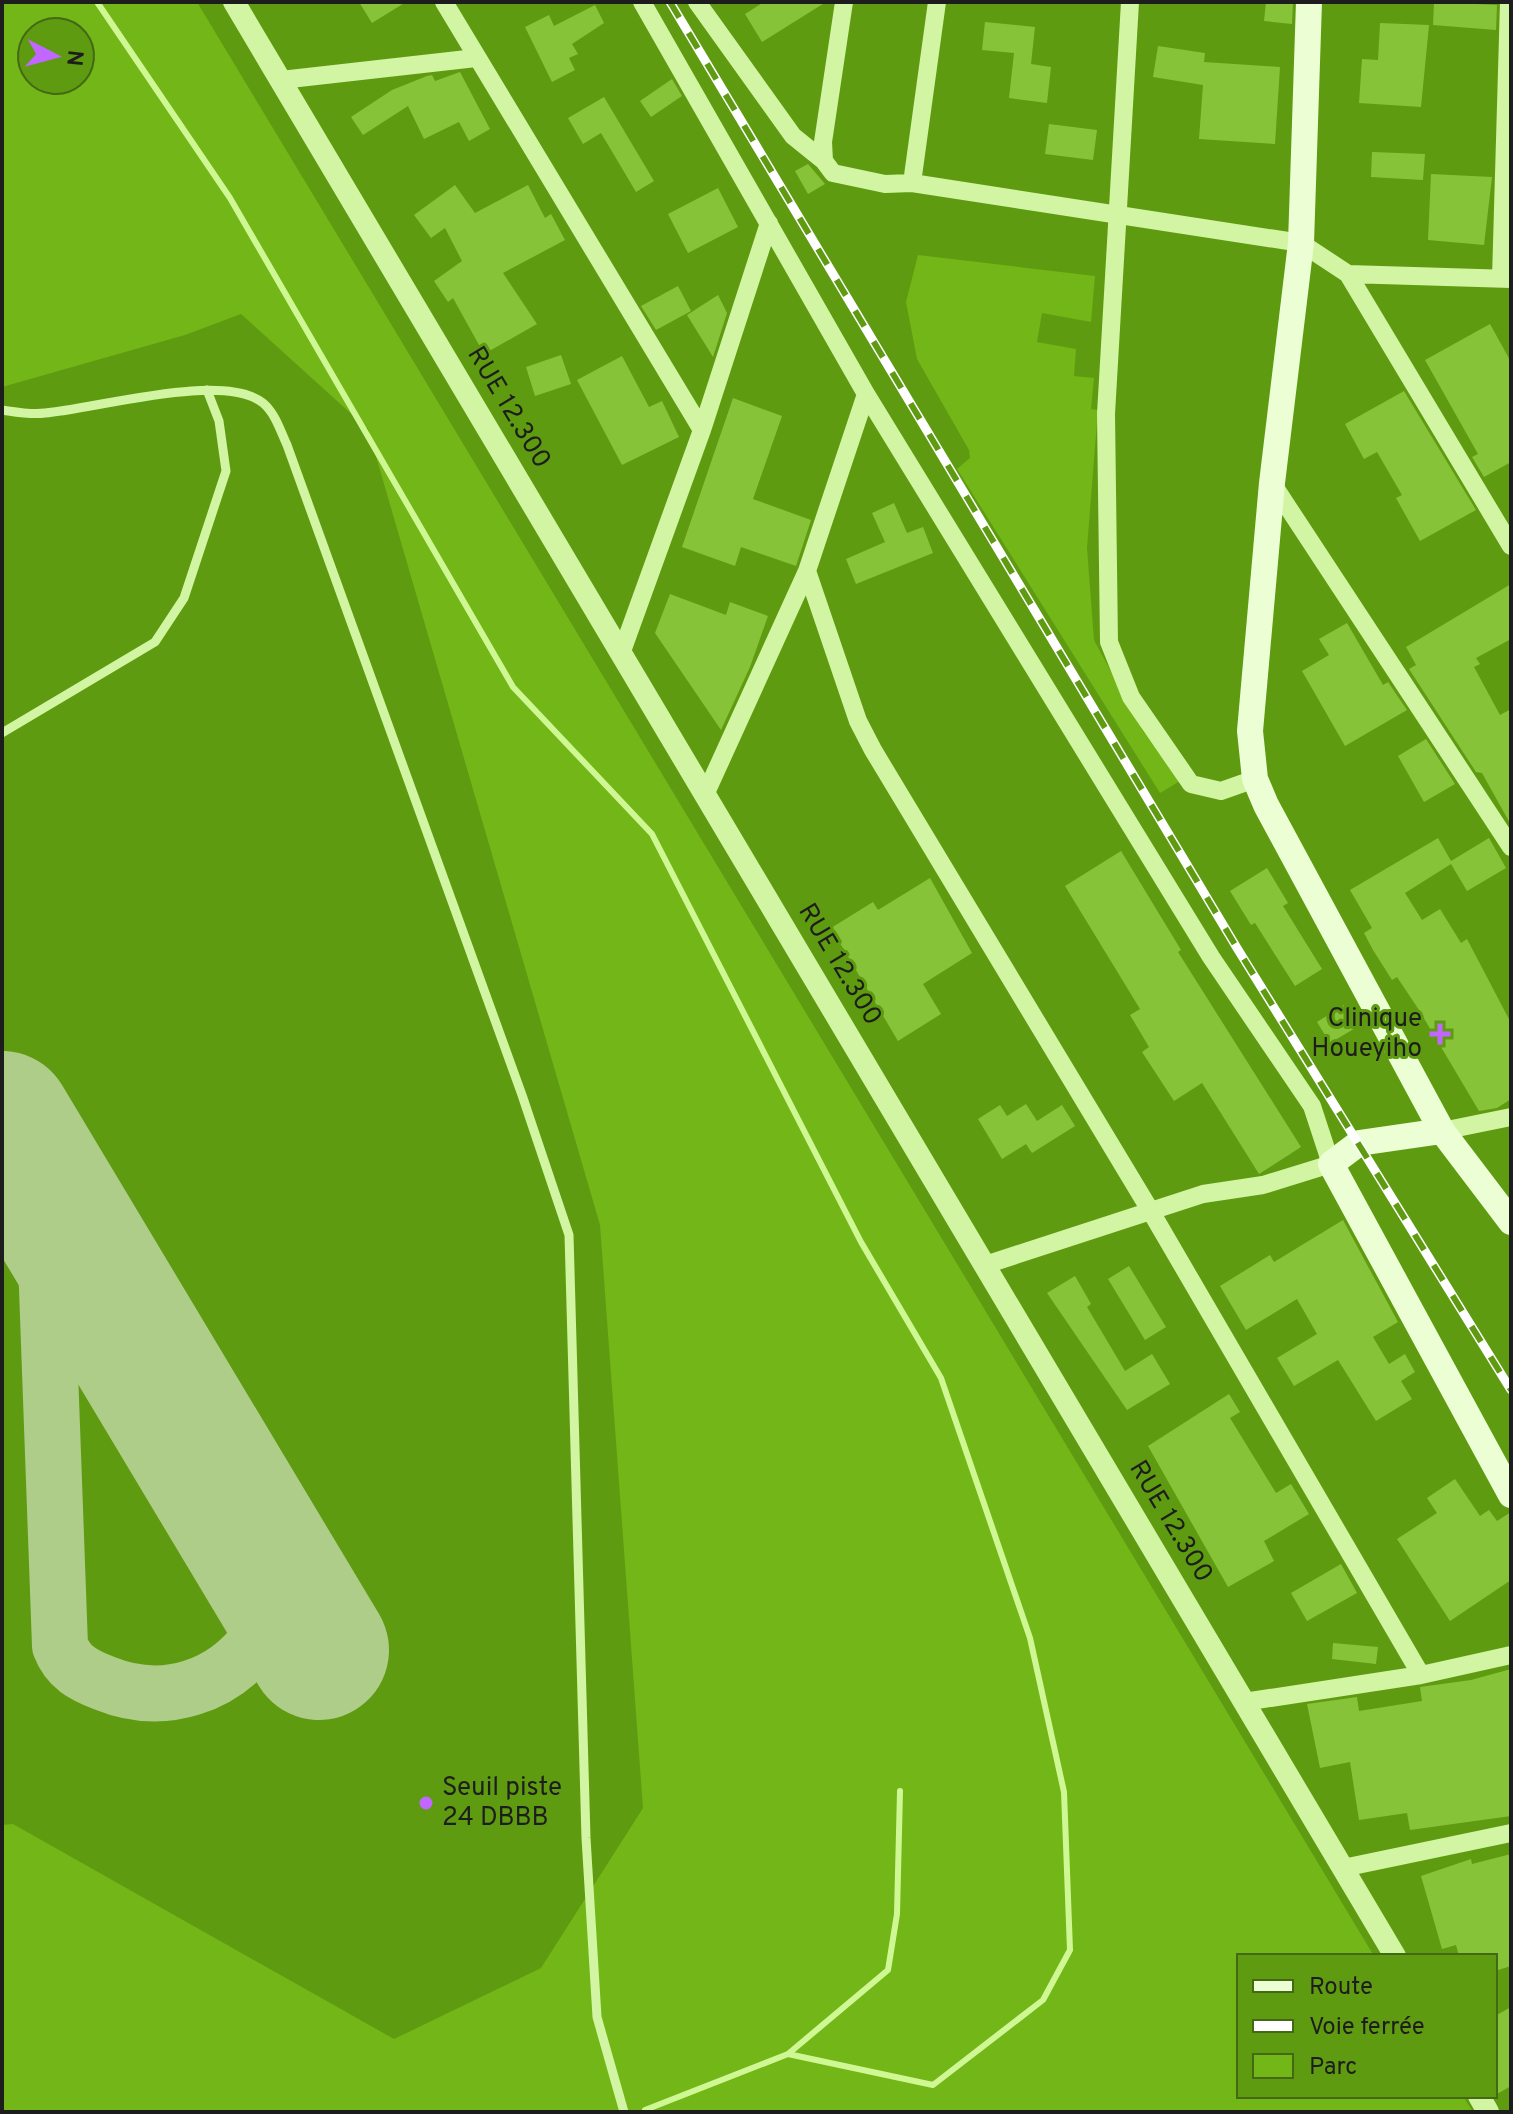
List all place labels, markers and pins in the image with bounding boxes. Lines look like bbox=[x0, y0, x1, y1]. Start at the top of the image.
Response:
place label: Clinique Houeyiho bbox=[1311, 1003, 1422, 1066]
marker: Clinique Houeyiho bbox=[1429, 1023, 1451, 1045]
place label: Seuil piste 24 DBBB bbox=[442, 1772, 562, 1835]
marker: Seuil piste 24 DBBB bbox=[417, 1794, 435, 1812]

